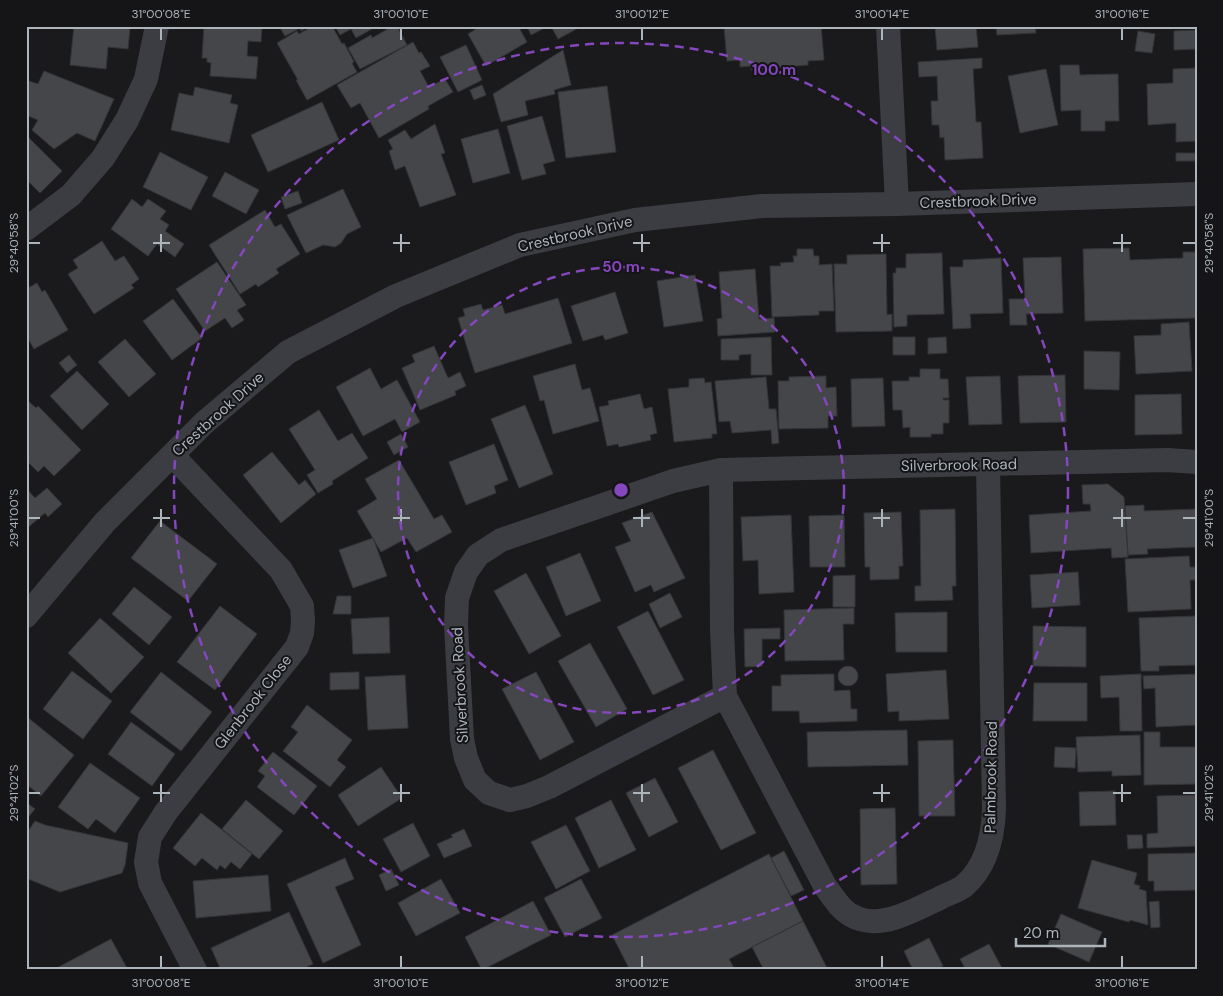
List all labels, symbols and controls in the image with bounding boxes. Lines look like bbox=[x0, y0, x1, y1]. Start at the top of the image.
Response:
text: 31°00'08"E bbox=[132, 6, 191, 22]
text: 31°00'10"E bbox=[373, 6, 429, 22]
text: 31°00'12"E bbox=[615, 6, 669, 22]
text: 31°00'14"E bbox=[855, 6, 909, 22]
text: 31°00'16"E bbox=[1095, 6, 1150, 22]
text: 100 m bbox=[752, 60, 796, 80]
street label: Crestbrook Drive bbox=[919, 189, 1037, 213]
street label: Crestbrook Drive bbox=[516, 211, 634, 257]
text: 29°40'58"S bbox=[6, 213, 22, 273]
text: 29°40'58"S bbox=[1201, 213, 1217, 273]
text: 50 m bbox=[602, 257, 640, 277]
street label: Crestbrook Drive bbox=[168, 367, 268, 461]
street label: Silverbrook Road bbox=[901, 454, 1017, 476]
centre of rings bbox=[612, 481, 630, 499]
text: 29°41'00"S bbox=[6, 489, 22, 547]
text: 29°41'00"S bbox=[1201, 489, 1217, 547]
street label: Silverbrook Road bbox=[447, 626, 473, 744]
street label: Glenbrook Close bbox=[210, 651, 296, 753]
street label: Palmbrook Road bbox=[980, 721, 1002, 833]
text: 29°41'02"S bbox=[6, 765, 22, 821]
text: 29°41'02"S bbox=[1201, 765, 1217, 821]
scale bar bbox=[1016, 916, 1104, 948]
text: 20 m bbox=[1023, 923, 1059, 943]
text: 31°00'08"E bbox=[132, 975, 191, 991]
text: 31°00'10"E bbox=[373, 975, 429, 991]
text: 31°00'12"E bbox=[615, 975, 669, 991]
text: 31°00'14"E bbox=[855, 975, 909, 991]
text: 31°00'16"E bbox=[1095, 975, 1150, 991]

